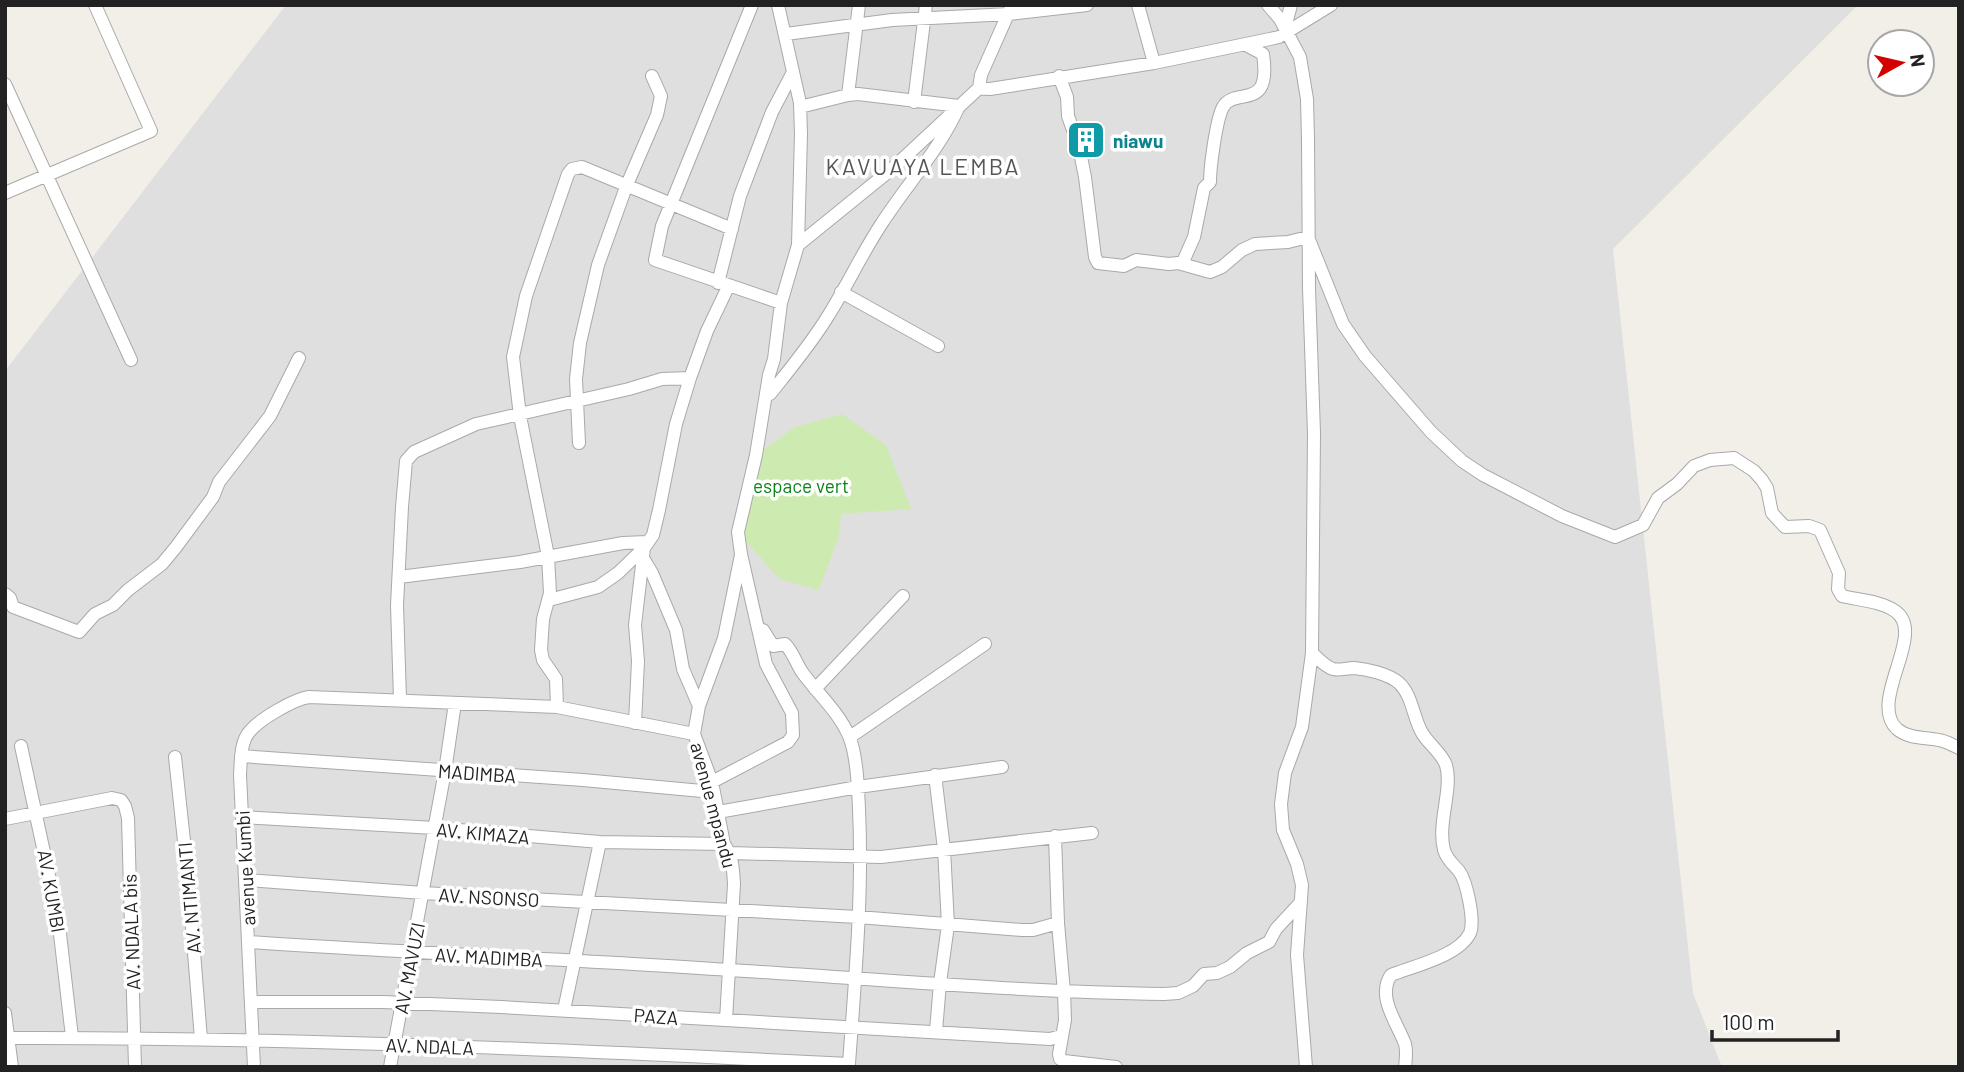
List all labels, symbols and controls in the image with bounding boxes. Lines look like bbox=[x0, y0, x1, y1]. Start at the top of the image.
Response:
north arrow bbox=[1866, 28, 1936, 98]
text: N bbox=[1906, 53, 1931, 68]
building icon: niawu bbox=[1065, 119, 1107, 161]
place label: niawu bbox=[1113, 129, 1163, 152]
district label: KAVUAYA LEMBA bbox=[825, 152, 1021, 180]
park label: espace vert bbox=[753, 474, 849, 497]
street label: avenue mpandu bbox=[686, 740, 742, 870]
street label: MADIMBA bbox=[437, 759, 517, 787]
street label: avenue Kumbi bbox=[230, 810, 260, 926]
street label: AV. KIMAZA bbox=[435, 817, 531, 849]
street label: AV. NTIMANTI bbox=[173, 841, 205, 955]
street label: AV. KUMBI bbox=[33, 848, 71, 934]
street label: AV. NDALA bis bbox=[117, 873, 145, 991]
street label: AV. NSONSO bbox=[438, 883, 540, 911]
street label: AV. MAVUZI bbox=[389, 920, 429, 1016]
street label: AV. MADIMBA bbox=[434, 943, 544, 971]
scale bar bbox=[1712, 998, 1838, 1042]
street label: PAZA bbox=[633, 1003, 679, 1029]
text: 100 m bbox=[1722, 1009, 1775, 1034]
street label: AV. NDALA bbox=[385, 1033, 475, 1059]

